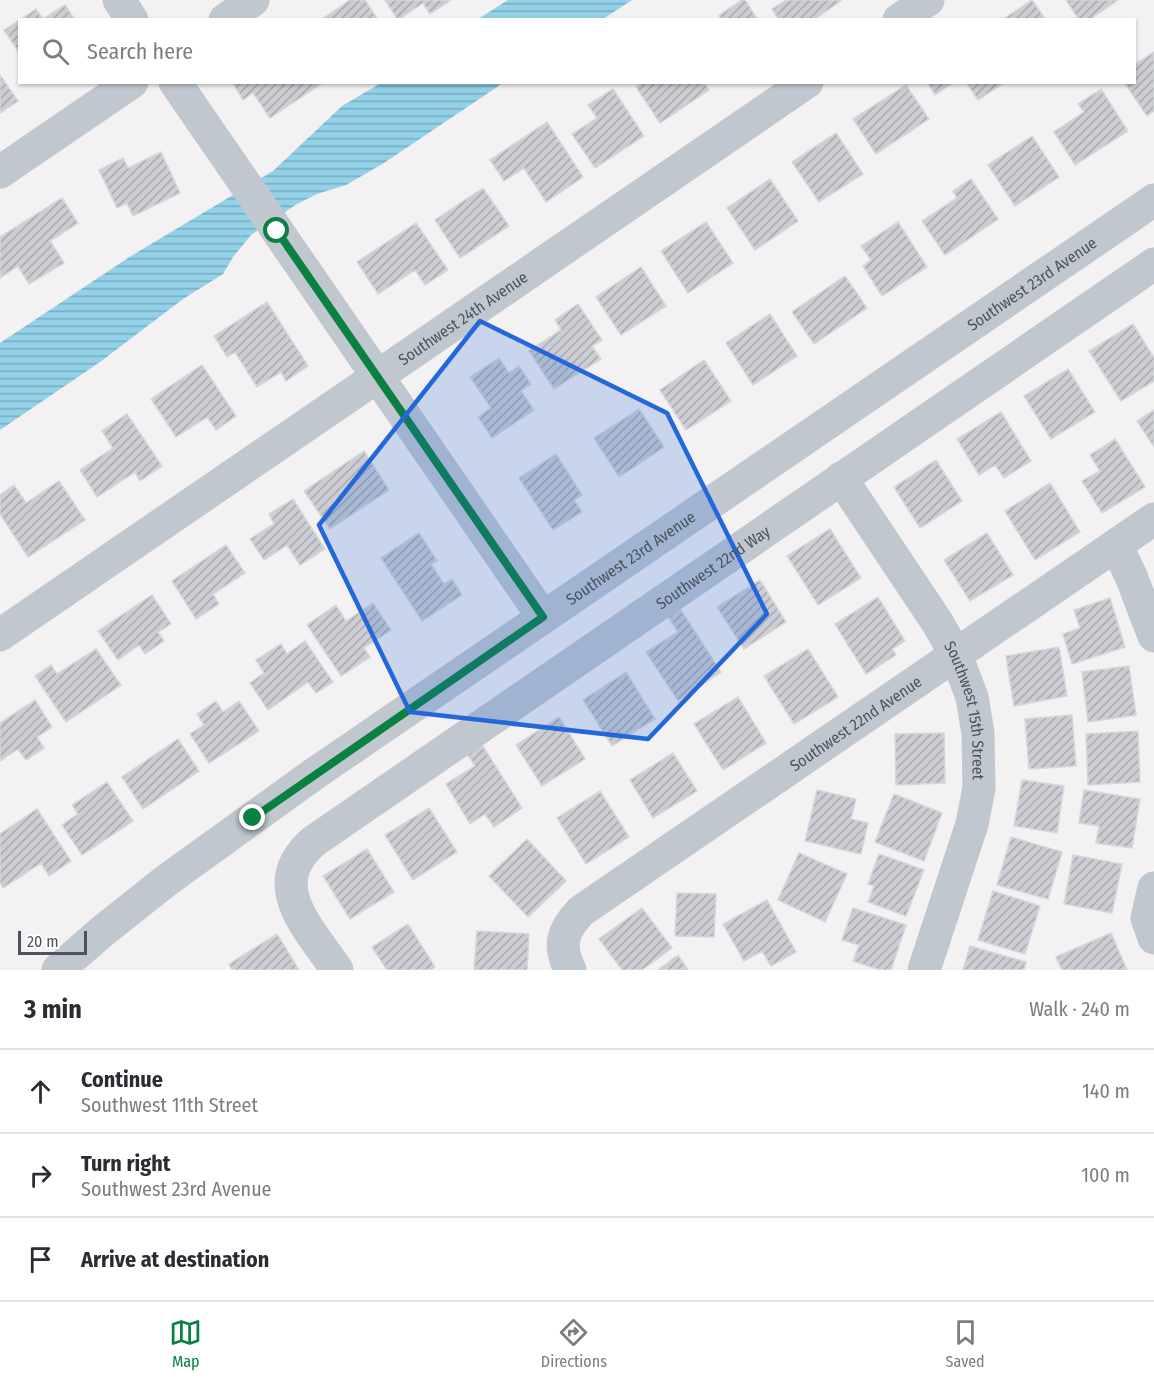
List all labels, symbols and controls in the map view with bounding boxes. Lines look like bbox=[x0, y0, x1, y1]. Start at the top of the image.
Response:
search box bbox=[18, 18, 1136, 84]
icon: search bbox=[39, 35, 72, 68]
text: Search here bbox=[87, 38, 193, 65]
route start bbox=[263, 217, 289, 243]
street label: Southwest 23rd Avenue bbox=[964, 233, 1100, 335]
street label: Southwest 24th Avenue bbox=[395, 267, 531, 369]
street label: Southwest 23rd Avenue bbox=[563, 507, 699, 609]
street label: Southwest 22nd Way bbox=[653, 521, 774, 613]
street label: Southwest 15th Street bbox=[940, 638, 988, 781]
street label: Southwest 22nd Avenue bbox=[786, 672, 925, 775]
route end bbox=[239, 804, 265, 830]
scale bar bbox=[18, 928, 87, 956]
text: 20 m bbox=[27, 932, 58, 951]
text: 3 min bbox=[24, 994, 82, 1025]
text: Walk · 240 m bbox=[1029, 997, 1130, 1021]
text: Continue bbox=[81, 1066, 163, 1093]
icon: ahead bbox=[24, 1075, 57, 1108]
text: 140 m bbox=[1082, 1079, 1130, 1103]
text: Southwest 11th Street bbox=[81, 1093, 258, 1117]
text: Turn right bbox=[81, 1150, 170, 1177]
icon: right bbox=[24, 1159, 57, 1192]
text: 100 m bbox=[1081, 1163, 1130, 1187]
text: Southwest 23rd Avenue bbox=[81, 1177, 271, 1201]
icon: arrive bbox=[24, 1243, 57, 1276]
text: Arrive at destination bbox=[81, 1246, 269, 1273]
tab: Map bbox=[169, 1316, 202, 1371]
tab: Directions bbox=[541, 1316, 607, 1371]
tab: Saved bbox=[946, 1316, 985, 1371]

